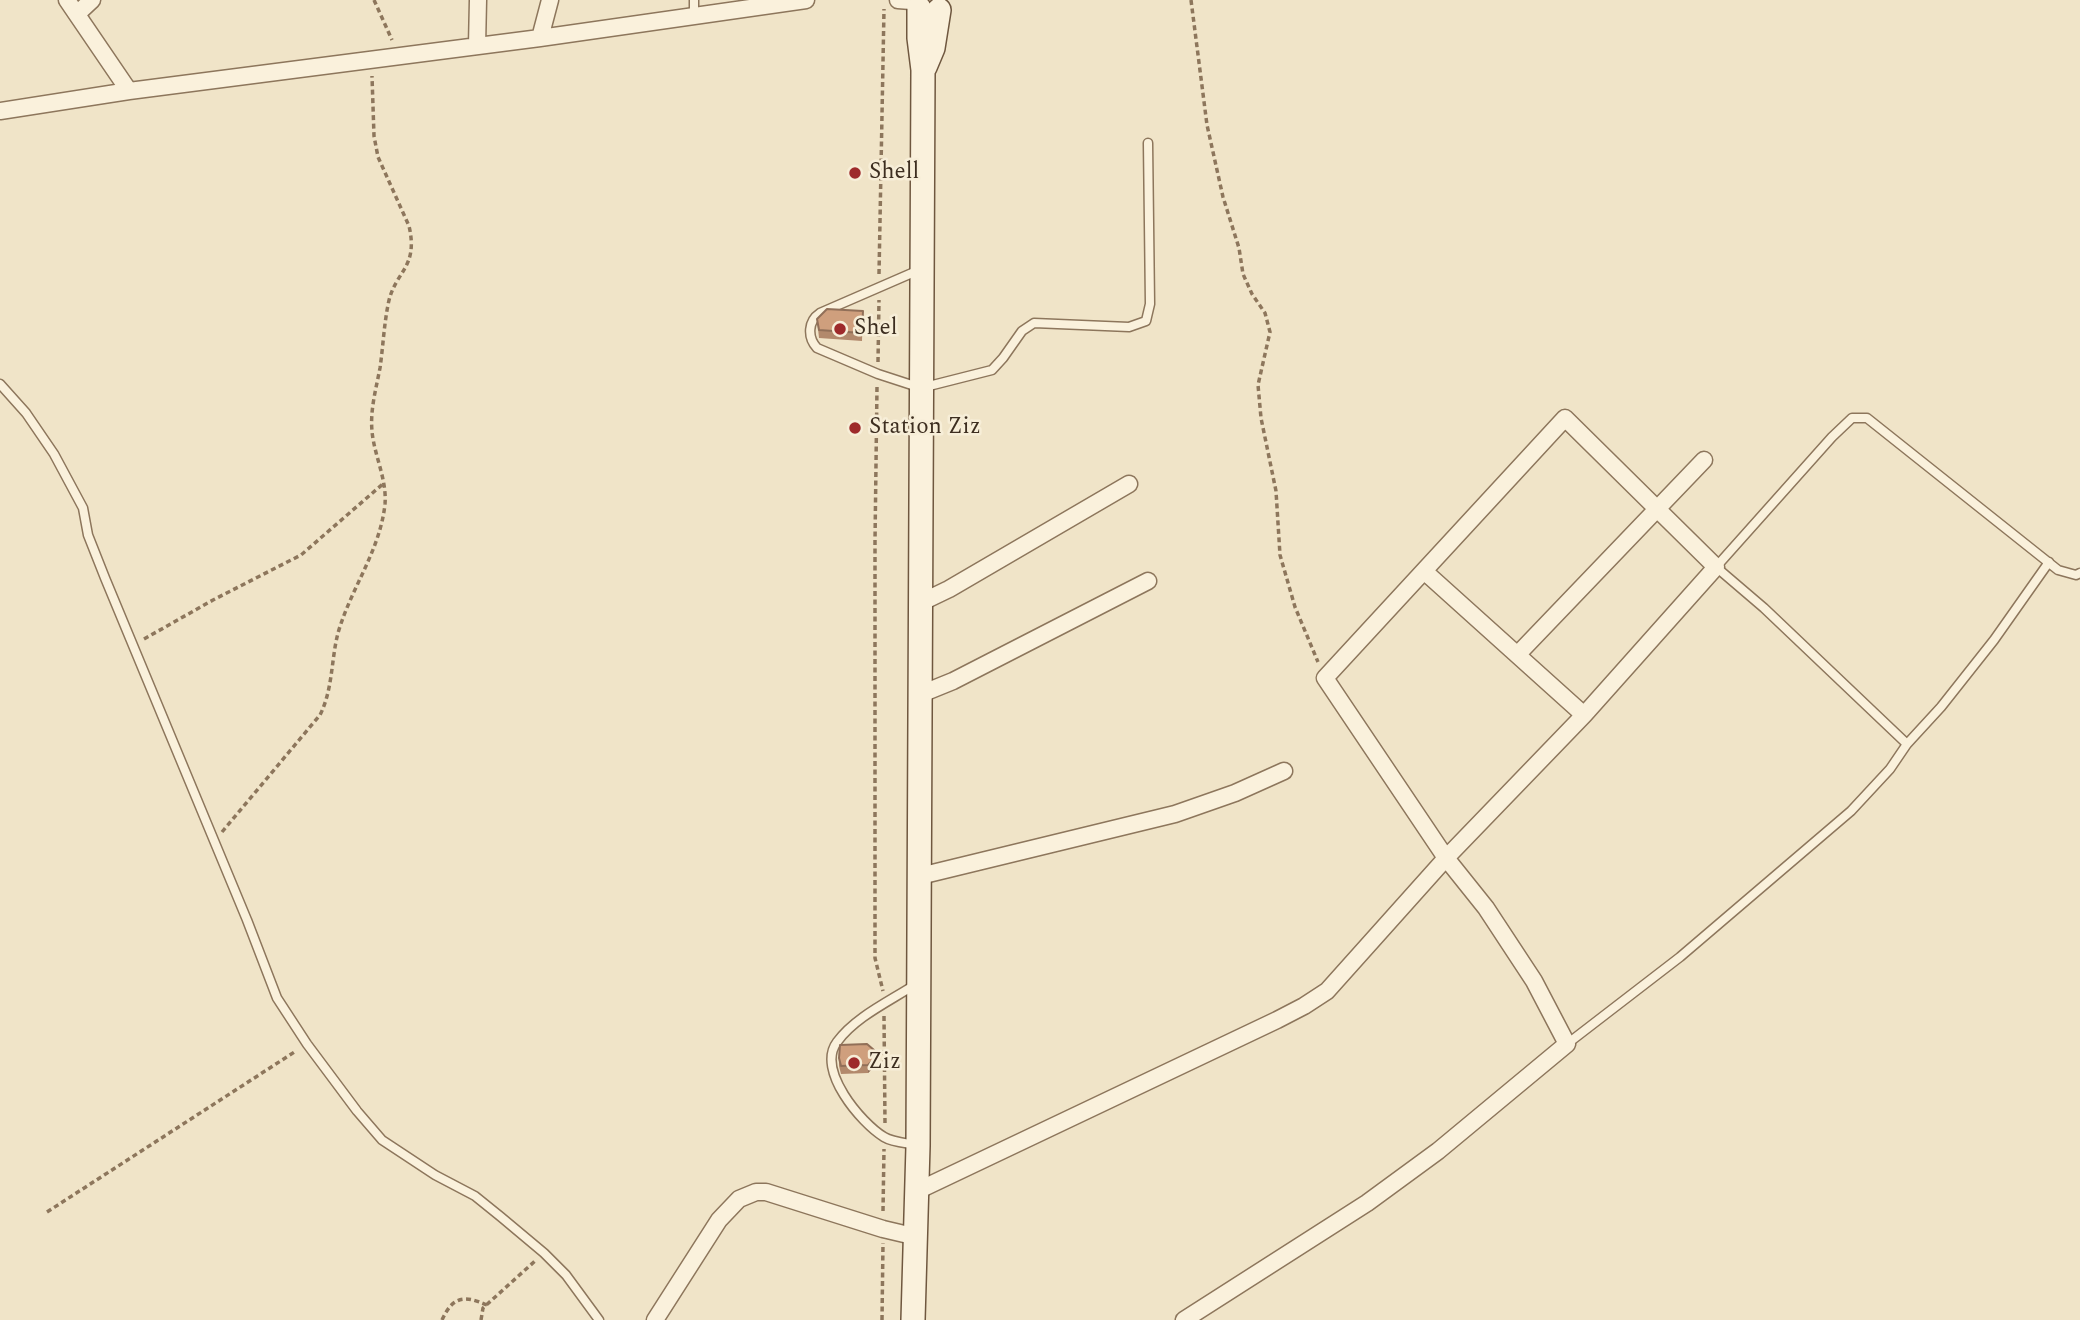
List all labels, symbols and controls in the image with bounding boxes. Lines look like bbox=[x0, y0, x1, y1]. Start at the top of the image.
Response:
place label: Shell bbox=[869, 159, 919, 187]
marker: Shell bbox=[847, 165, 863, 181]
place label: Shel bbox=[854, 315, 897, 343]
marker: Shel bbox=[832, 321, 848, 337]
place label: Station Ziz bbox=[869, 414, 981, 442]
marker: Station Ziz bbox=[847, 420, 863, 436]
place label: Ziz bbox=[868, 1049, 901, 1077]
marker: Ziz bbox=[846, 1055, 862, 1071]

